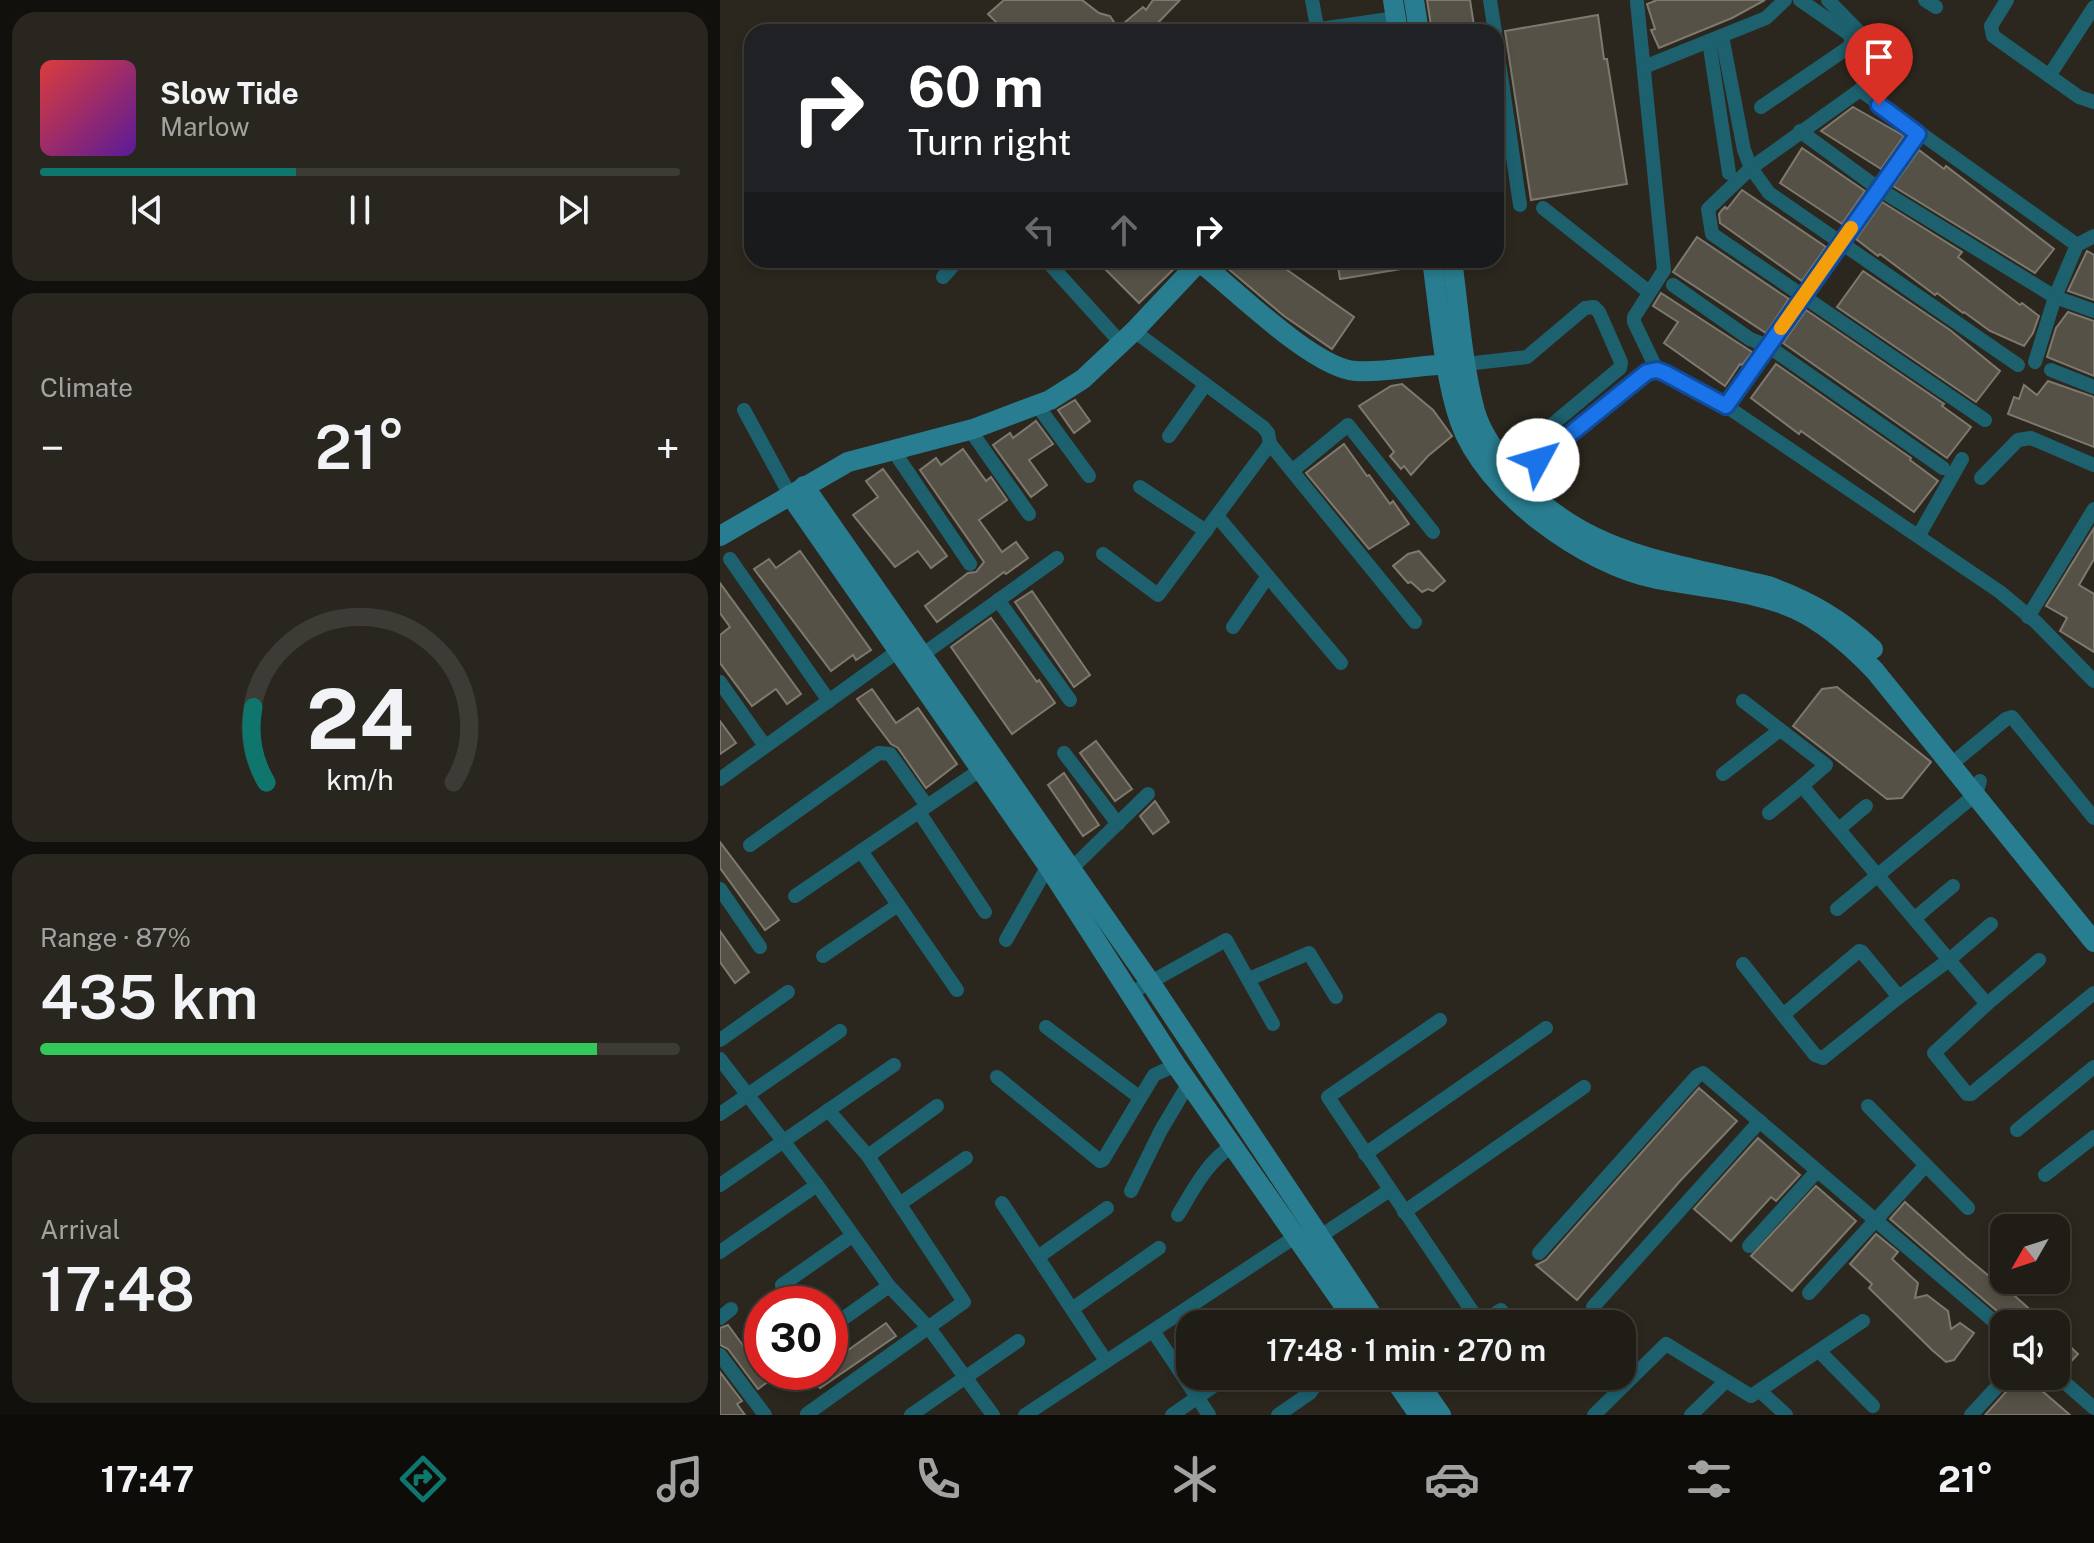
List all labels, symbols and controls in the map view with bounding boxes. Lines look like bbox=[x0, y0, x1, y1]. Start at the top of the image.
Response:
pin bbox=[1845, 23, 1913, 105]
icon: arrive bbox=[1857, 35, 1901, 79]
text: 60 m bbox=[908, 54, 1044, 120]
icon: right bbox=[776, 56, 880, 160]
text: Slow Tide bbox=[160, 75, 299, 111]
text: Marlow bbox=[160, 111, 250, 142]
text: Turn right bbox=[908, 121, 1071, 163]
icon: previous bbox=[125, 188, 169, 232]
icon: pause bbox=[338, 188, 382, 232]
icon: next bbox=[551, 188, 595, 232]
icon: left bbox=[1018, 208, 1062, 252]
icon: ahead bbox=[1102, 208, 1146, 252]
icon: right bbox=[1186, 208, 1230, 252]
text: Climate bbox=[40, 372, 133, 403]
text: 21° bbox=[315, 412, 405, 483]
position arrow bbox=[1496, 418, 1580, 502]
text: − bbox=[40, 422, 64, 474]
text: + bbox=[656, 422, 680, 474]
text: 24 bbox=[306, 670, 414, 768]
text: km/h bbox=[326, 764, 394, 797]
text: Range · 87% bbox=[40, 922, 191, 953]
text: 435 km bbox=[40, 962, 258, 1033]
text: Arrival bbox=[40, 1214, 120, 1245]
north arrow bbox=[1990, 1214, 2070, 1294]
map controls bbox=[1990, 1214, 2070, 1390]
text: 17:48 bbox=[40, 1254, 195, 1325]
speed limit sign: 30 bbox=[744, 1286, 848, 1390]
button: sound bbox=[1990, 1310, 2070, 1390]
text: 17:48 · 1 min · 270 m bbox=[1266, 1332, 1546, 1368]
icon: directions bbox=[395, 1451, 451, 1507]
icon: music bbox=[652, 1451, 708, 1507]
icon: phone bbox=[910, 1451, 966, 1507]
icon: climate bbox=[1167, 1451, 1223, 1507]
icon: car bbox=[1424, 1451, 1480, 1507]
icon: filters bbox=[1681, 1451, 1737, 1507]
text: 17:47 bbox=[101, 1458, 194, 1500]
text: 21° bbox=[1938, 1458, 1993, 1500]

